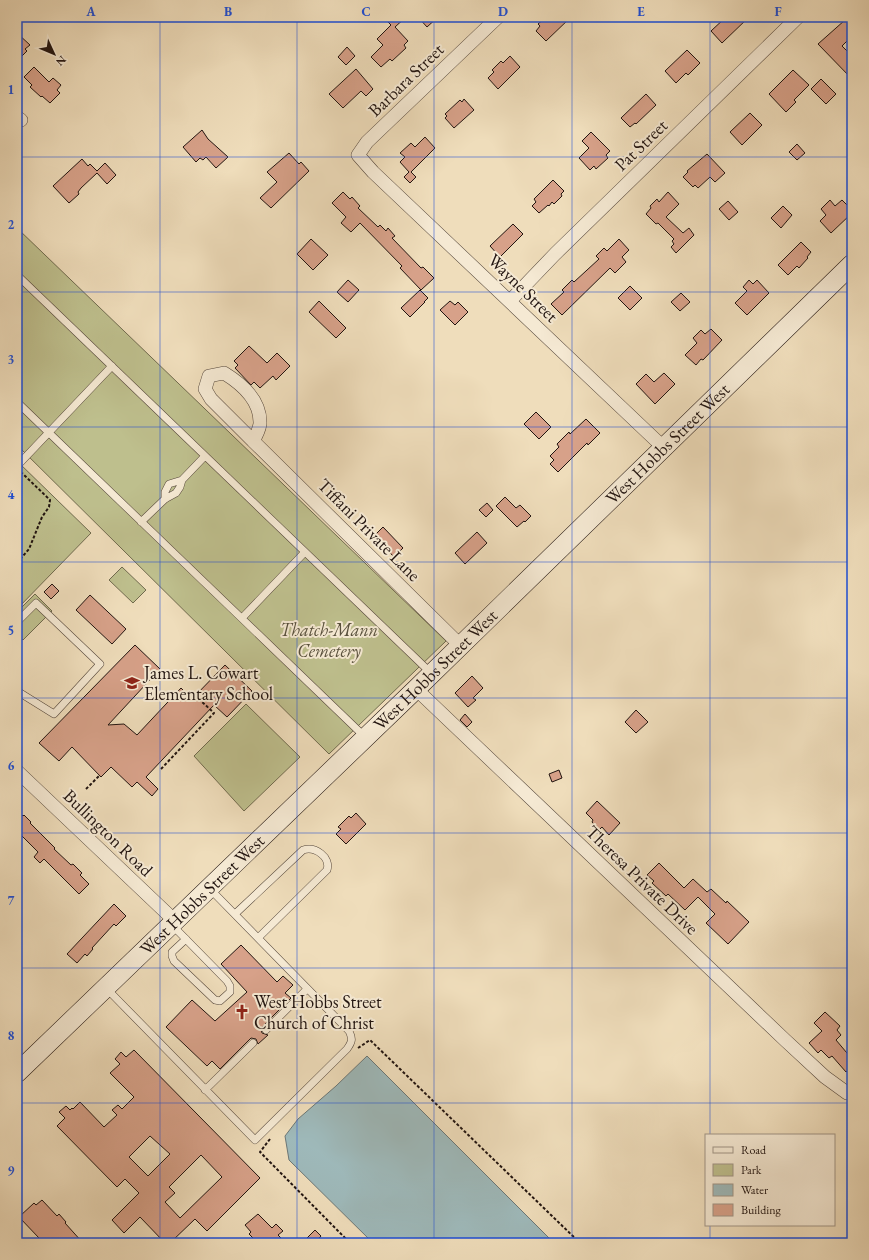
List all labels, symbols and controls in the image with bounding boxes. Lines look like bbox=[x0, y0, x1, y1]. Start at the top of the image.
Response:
text: A bbox=[85, 3, 96, 20]
text: B bbox=[224, 3, 232, 20]
text: C bbox=[361, 3, 371, 20]
text: D bbox=[498, 3, 508, 20]
text: E bbox=[637, 3, 645, 20]
text: F bbox=[774, 3, 782, 20]
north arrow bbox=[34, 34, 74, 74]
street label: Barbara Street bbox=[363, 38, 448, 121]
text: N bbox=[53, 53, 69, 69]
text: 1 bbox=[8, 81, 15, 98]
street label: Pat Street bbox=[609, 114, 672, 175]
text: 2 bbox=[8, 216, 15, 233]
street label: Wayne Street bbox=[483, 248, 564, 327]
text: 3 bbox=[8, 351, 15, 368]
street label: West Hobbs Street West bbox=[600, 378, 734, 509]
street label: Tiffani Private Lane bbox=[313, 473, 426, 586]
text: 4 bbox=[8, 486, 15, 503]
street label: West Hobbs Street West bbox=[368, 604, 502, 735]
park label: Thatch-Mann Cemetery bbox=[280, 618, 378, 663]
text: 5 bbox=[8, 622, 14, 639]
place label: James L. Cowart Elementary School bbox=[142, 661, 273, 705]
school or university icon: James L. Cowart Elementary School bbox=[123, 674, 141, 692]
text: 6 bbox=[8, 757, 15, 774]
street label: Bullington Road bbox=[59, 784, 159, 882]
street label: Theresa Private Drive bbox=[581, 820, 704, 939]
street label: West Hobbs Street West bbox=[134, 829, 269, 960]
text: 7 bbox=[8, 892, 15, 909]
place label: West Hobbs Street Church of Christ bbox=[254, 990, 382, 1034]
church icon: West Hobbs Street Church of Christ bbox=[233, 1003, 251, 1021]
text: 8 bbox=[8, 1027, 15, 1044]
legend bbox=[705, 1134, 835, 1226]
text: Road bbox=[741, 1142, 767, 1158]
text: 9 bbox=[8, 1162, 15, 1179]
text: Park bbox=[741, 1162, 762, 1178]
text: Water bbox=[741, 1182, 768, 1198]
text: Building bbox=[741, 1202, 782, 1218]

